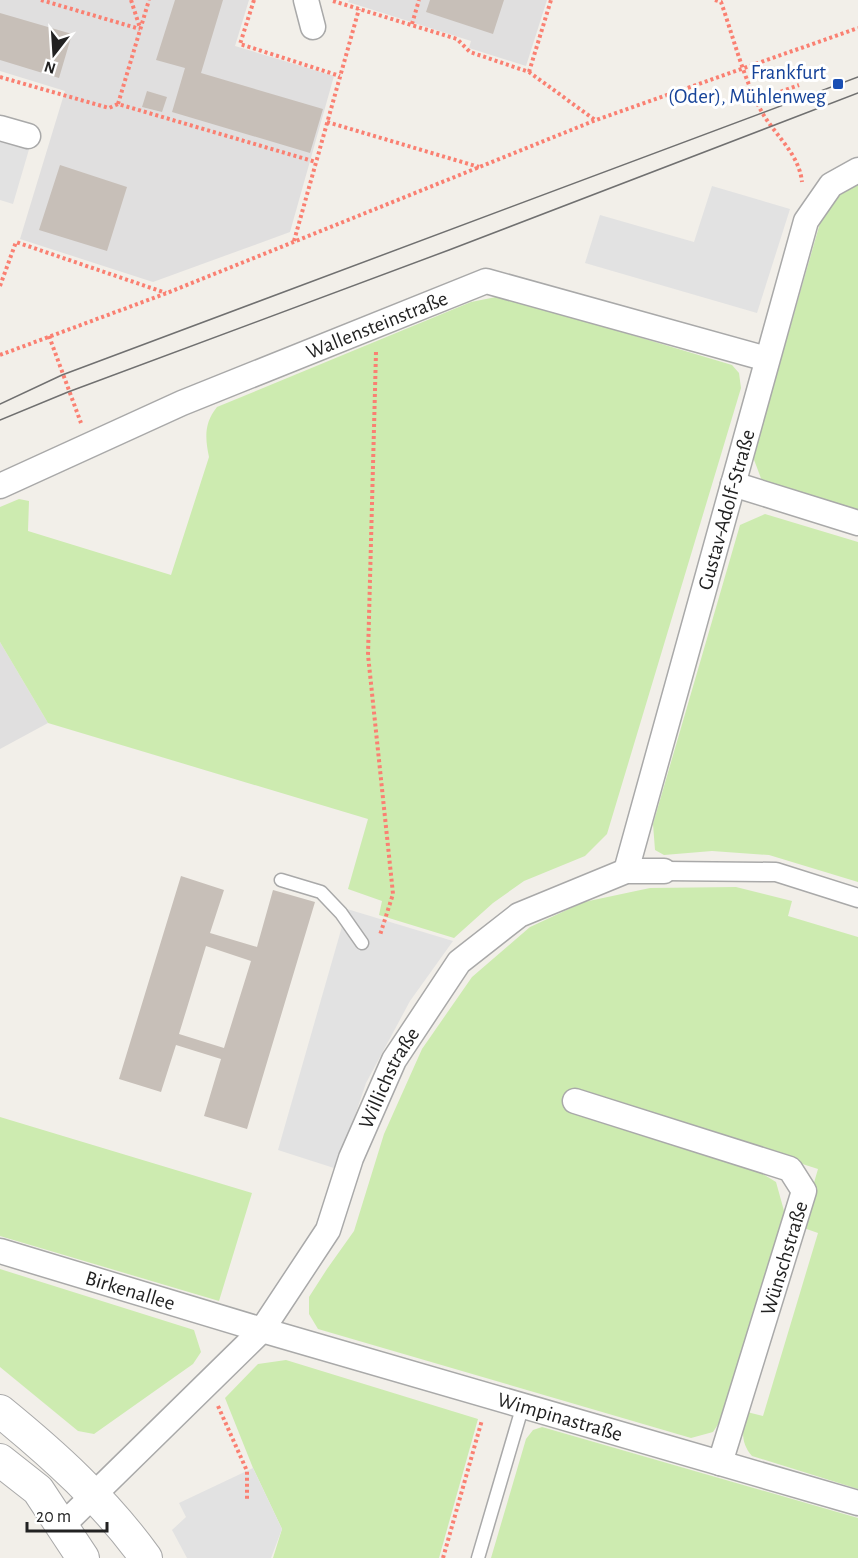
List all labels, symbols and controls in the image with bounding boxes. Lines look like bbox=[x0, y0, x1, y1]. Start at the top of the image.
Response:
north arrow bbox=[24, 24, 84, 84]
text: N bbox=[42, 58, 58, 77]
place label: Frankfurt (Oder), Mühlenweg bbox=[668, 62, 827, 107]
marker: Frankfurt (Oder), Mühlenweg bbox=[831, 77, 845, 91]
street label: Wallensteinstraße bbox=[303, 288, 451, 363]
street label: Gustav-Adolf-Straße bbox=[694, 427, 759, 592]
street label: Willichstraße bbox=[355, 1024, 423, 1132]
street label: Wünschstraße bbox=[757, 1199, 812, 1318]
street label: Birkenallee bbox=[83, 1267, 177, 1314]
street label: Wimpinastraße bbox=[495, 1389, 625, 1445]
scale bar bbox=[27, 1495, 106, 1533]
text: 20 m bbox=[36, 1508, 71, 1526]

